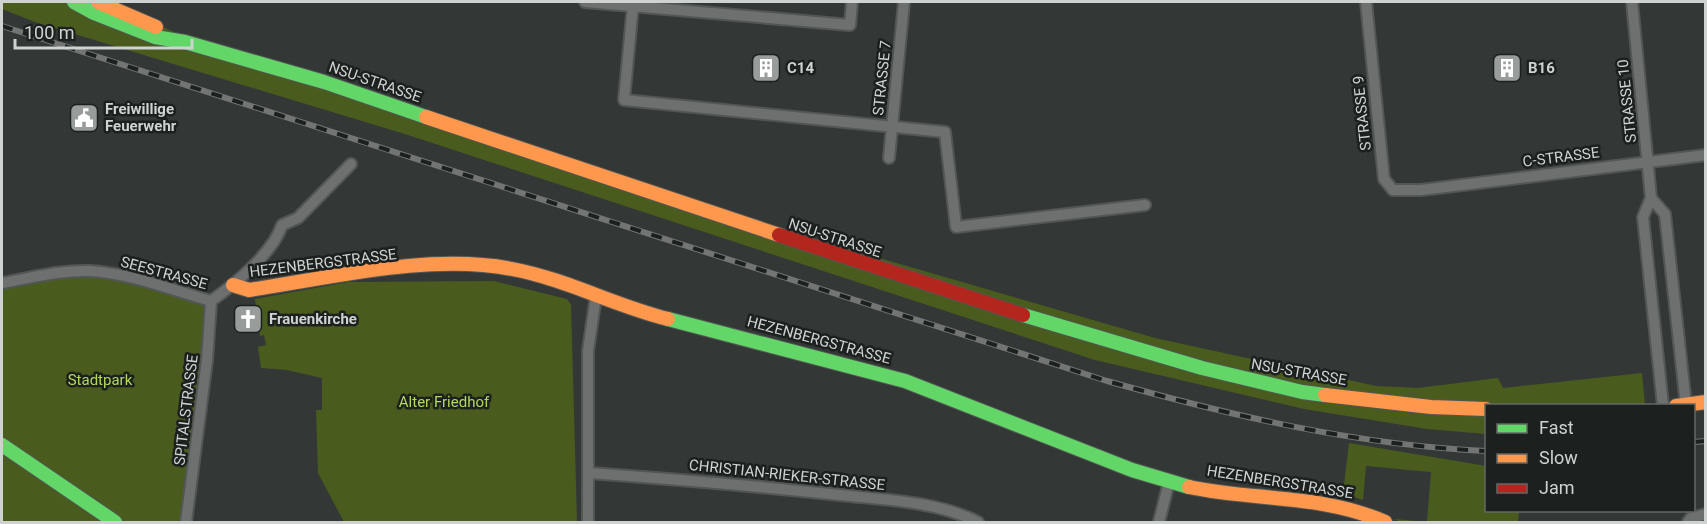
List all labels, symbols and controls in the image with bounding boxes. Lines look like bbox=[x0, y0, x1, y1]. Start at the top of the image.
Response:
scale bar bbox=[15, 12, 192, 50]
text: 100 m bbox=[24, 22, 75, 43]
street label: STRASSE 7 bbox=[869, 40, 895, 116]
building icon: C14 bbox=[750, 52, 782, 84]
building icon: B16 bbox=[1491, 52, 1523, 84]
street label: NSU-STRASSE bbox=[326, 58, 424, 106]
street label: STRASSE 10 bbox=[1614, 58, 1640, 144]
place label: C14 bbox=[787, 59, 814, 77]
place label: B16 bbox=[1528, 59, 1555, 77]
street label: STRASSE 9 bbox=[1349, 75, 1375, 151]
place label: Freiwillige Feuerwehr bbox=[105, 100, 177, 135]
public building icon: Freiwillige Feuerwehr bbox=[68, 102, 100, 134]
street label: C-STRASSE bbox=[1522, 143, 1601, 171]
street label: NSU-STRASSE bbox=[786, 214, 884, 262]
street label: HEZENBERGSTRASSE bbox=[248, 245, 398, 281]
street label: SEESTRASSE bbox=[119, 253, 210, 293]
church icon: Frauenkirche bbox=[232, 303, 264, 335]
place label: Frauenkirche bbox=[269, 310, 357, 328]
street label: HEZENBERGSTRASSE bbox=[745, 312, 893, 368]
street label: SPITALSTRASSE bbox=[170, 353, 202, 467]
street label: NSU-STRASSE bbox=[1250, 355, 1349, 389]
park label: Stadtpark bbox=[68, 371, 133, 389]
park label: Alter Friedhof bbox=[399, 393, 490, 411]
legend bbox=[1485, 404, 1695, 512]
text: Fast bbox=[1539, 417, 1574, 438]
text: Slow bbox=[1539, 447, 1578, 468]
street label: CHRISTIAN-RIEKER-STRASSE bbox=[688, 456, 886, 494]
street label: HEZENBERGSTRASSE bbox=[1206, 462, 1355, 503]
text: Jam bbox=[1539, 477, 1575, 498]

